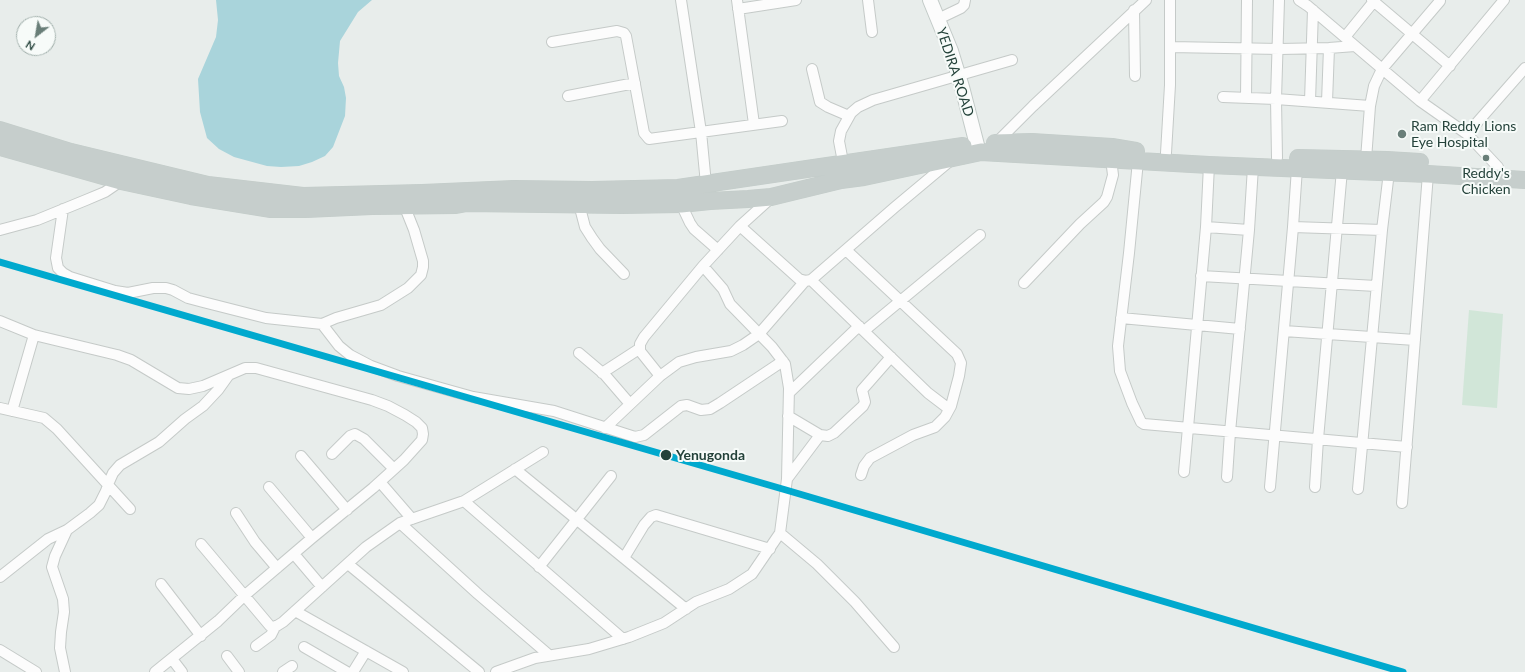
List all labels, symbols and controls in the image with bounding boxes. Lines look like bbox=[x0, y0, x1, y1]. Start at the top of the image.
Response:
north arrow bbox=[16, 16, 56, 56]
street label: YEDIRA ROAD bbox=[933, 25, 977, 119]
text: N bbox=[23, 38, 37, 54]
place label: Ram Reddy Lions Eye Hospital bbox=[1411, 118, 1516, 150]
marker: Ram Reddy Lions Eye Hospital bbox=[1396, 128, 1408, 140]
marker: Reddy's Chicken bbox=[1481, 153, 1491, 163]
place label: Reddy's Chicken bbox=[1461, 165, 1511, 198]
place label: Yenugonda bbox=[676, 447, 745, 463]
marker: Yenugonda bbox=[659, 448, 673, 462]

